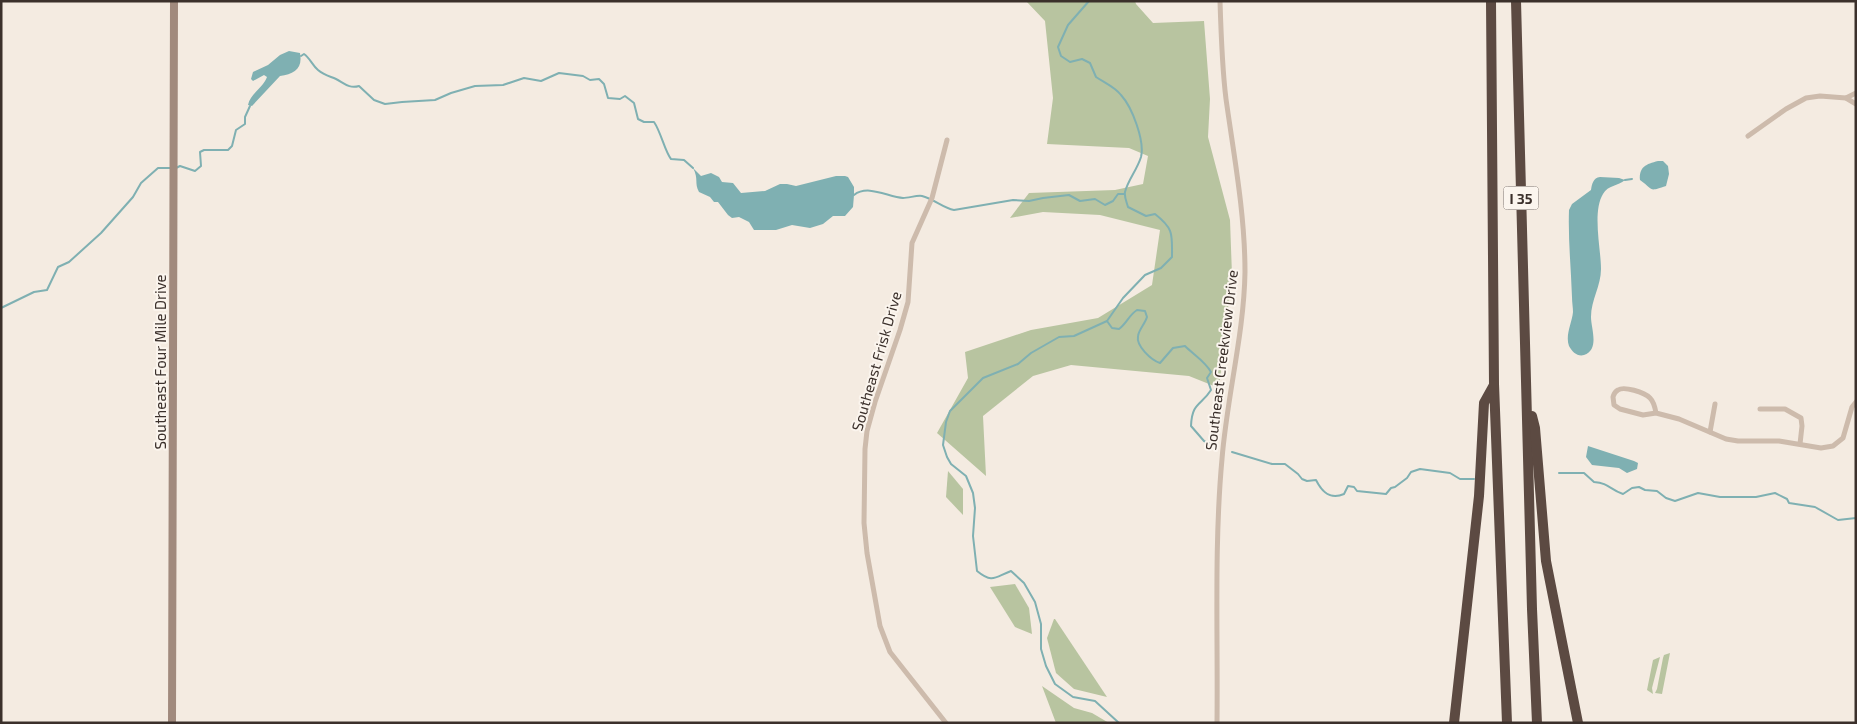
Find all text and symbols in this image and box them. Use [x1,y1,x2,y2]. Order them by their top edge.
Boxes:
road number: I 35 [1504,187,1538,210]
street label: Southeast Creekview Drive [1201,269,1241,451]
street label: Southeast Four Mile Drive [151,274,169,450]
street label: Southeast Frisk Drive [847,289,905,433]

